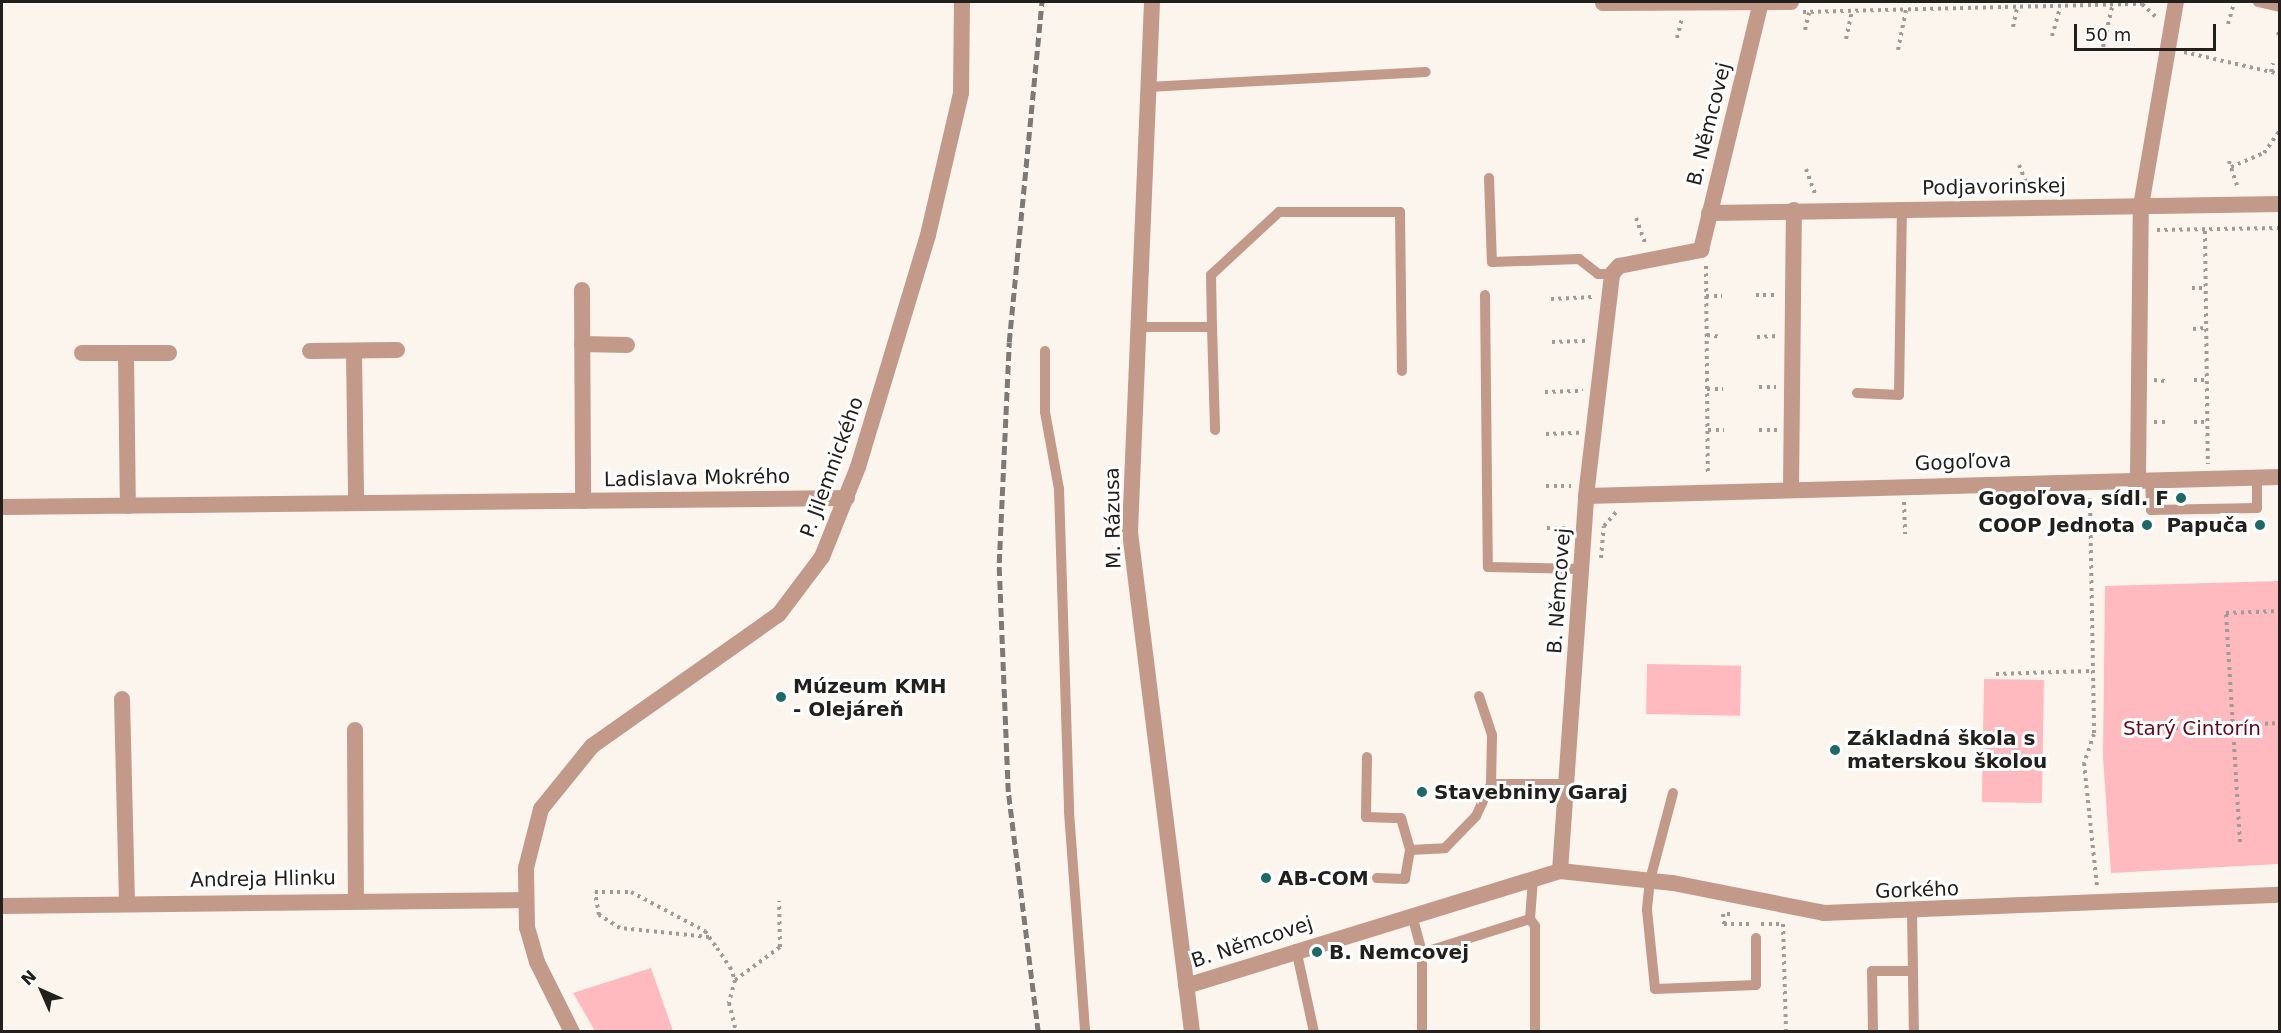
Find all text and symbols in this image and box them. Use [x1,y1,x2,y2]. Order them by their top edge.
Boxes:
scale bar [2077,12,2220,50]
text: 50 m [2085,24,2131,45]
street label: B. Němcovej [1682,60,1736,188]
street label: Podjavorinskej [1922,174,2066,200]
street label: P. Jilemnického [795,393,869,541]
street label: Gogoľova [1914,448,2012,476]
street label: Ladislava Mokrého [604,464,790,492]
street label: M. Rázusa [1100,467,1126,569]
place label: Gogoľova, sídl. F [1978,486,2169,510]
marker: Gogoľova, sídl. F [2174,491,2188,505]
place label: COOP Jednota [1978,513,2135,537]
place label: Papuča [2166,513,2248,537]
marker: COOP Jednota [2140,518,2154,532]
marker: Papuča [2253,518,2267,532]
street label: B. Němcovej [1543,527,1575,655]
place label: Múzeum KMH - Olejáreň [793,674,947,721]
marker: Múzeum KMH - Olejáreň [774,690,788,704]
park label: Starý Cintorín [2123,716,2261,740]
place label: Základná škola s materskou školou [1847,726,2047,773]
marker: Základná škola s materskou školou [1828,743,1842,757]
place label: Stavebniny Garaj [1434,780,1628,804]
marker: Stavebniny Garaj [1415,785,1429,799]
street label: Andreja Hlinku [190,866,336,892]
place label: AB-COM [1278,866,1369,890]
marker: AB-COM [1259,871,1273,885]
street label: Gorkého [1875,877,1959,903]
street label: B. Němcovej [1188,911,1316,973]
place label: B. Nemcovej [1329,940,1469,964]
marker: B. Nemcovej [1310,945,1324,959]
north arrow [12,961,72,1021]
text: N [17,966,40,989]

